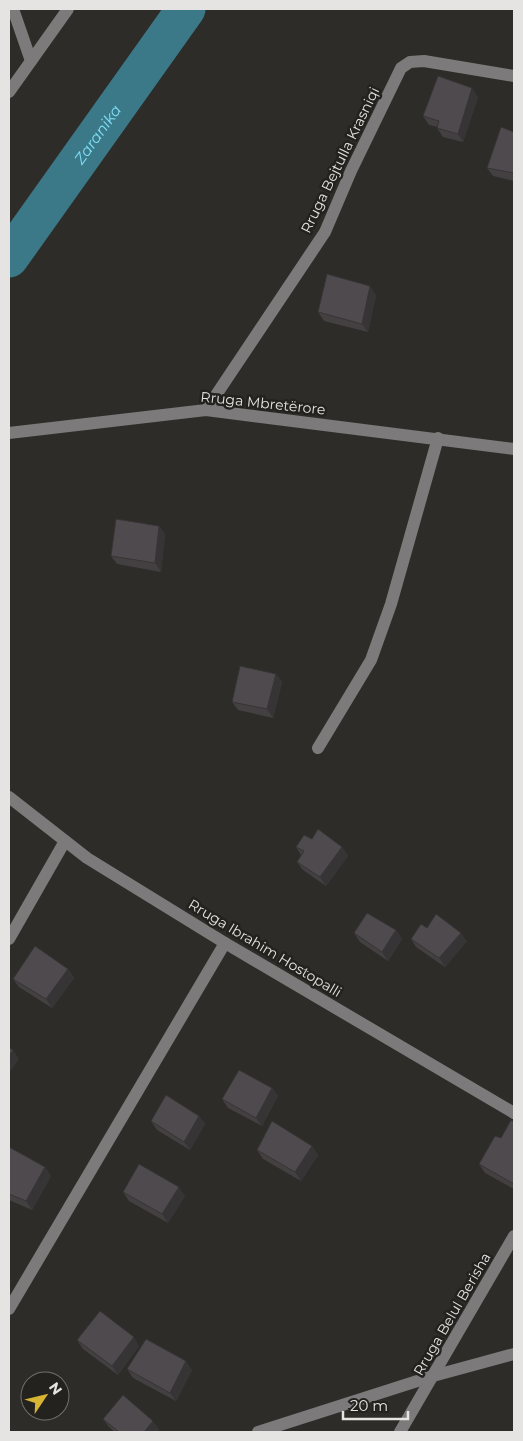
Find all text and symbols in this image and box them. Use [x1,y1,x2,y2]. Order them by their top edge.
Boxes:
street label: Rruga Bejtulla Krasniqi [297,84,383,236]
water label: Zaranika [69,101,125,168]
street label: Rruga Mbretërore [200,387,326,419]
street label: Rruga Ibrahim Hostopalli [185,895,345,1001]
street label: Rruga Belul Berisha [409,1249,495,1379]
north arrow [20,1371,70,1421]
text: N [45,1379,66,1398]
scale bar [343,1388,408,1420]
text: 20 m [350,1396,388,1415]

